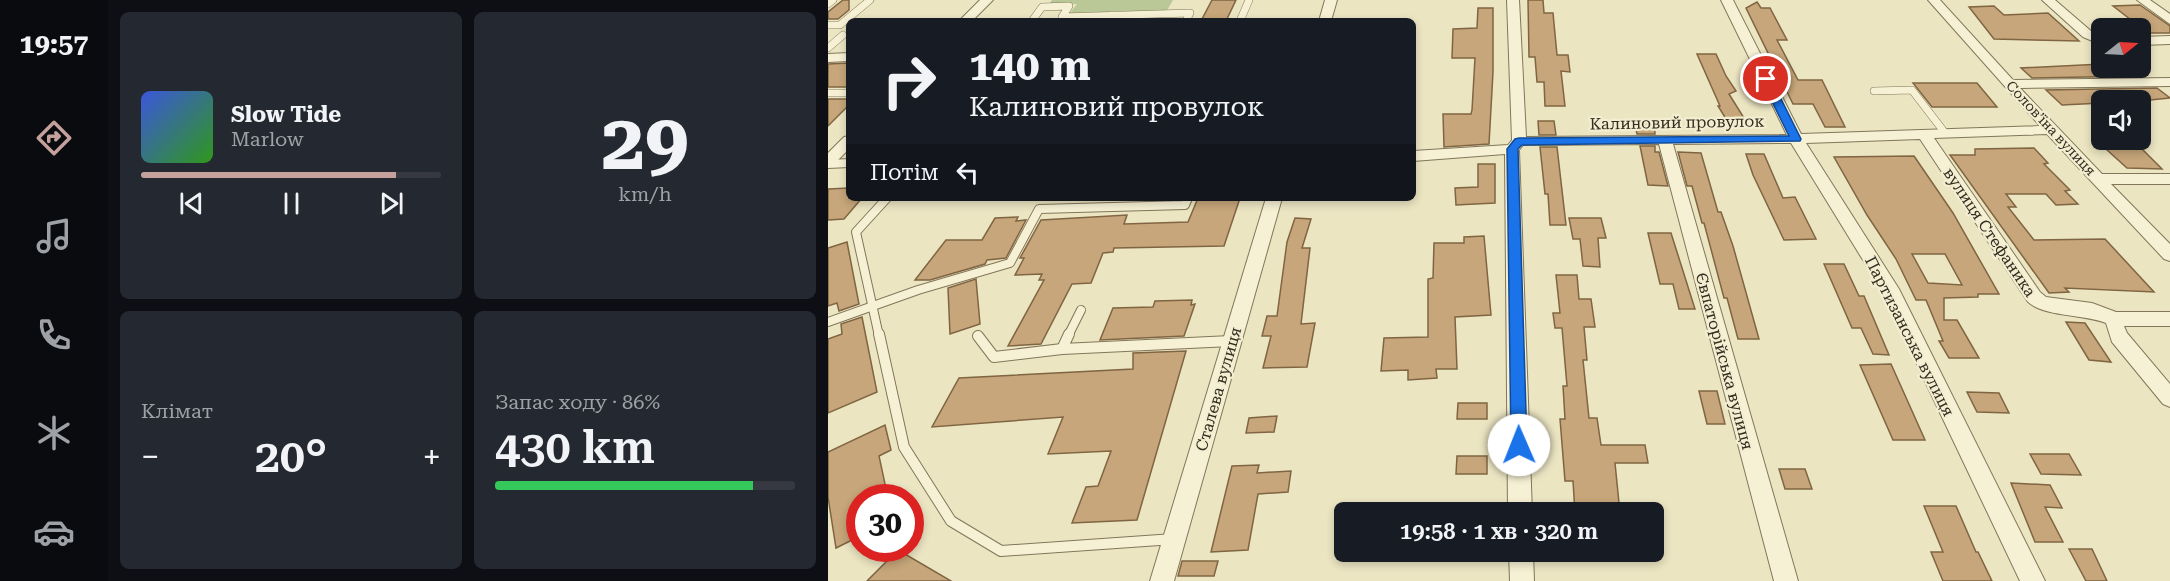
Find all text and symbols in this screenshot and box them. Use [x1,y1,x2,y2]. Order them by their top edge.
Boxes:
north arrow [2091,18,2151,78]
map controls [2091,18,2151,150]
text: 19:57 [20,28,88,60]
text: 140 m [969,41,1091,90]
icon: right [870,42,948,120]
pin [1740,53,1791,104]
icon: arrive [1749,62,1782,95]
street label: Соловʼїна вулиця [2003,77,2099,179]
button: sound [2091,90,2151,150]
text: Калиновий провулок [969,91,1264,123]
text: 29 [601,97,689,188]
text: Slow Tide [231,102,341,127]
street label: Калиновий провулок [1589,111,1765,134]
icon: directions [33,117,75,159]
text: Marlow [231,127,304,151]
icon: left [951,156,984,189]
text: Потім [870,160,939,185]
street label: вулиця Стефаника [1939,164,2040,301]
text: km/h [618,182,672,206]
icon: previous [175,187,208,220]
icon: pause [275,187,308,220]
icon: next [375,187,408,220]
icon: music [33,215,75,257]
street label: Партизанська вулиця [1861,253,1958,419]
street label: Євпаторійська вулиця [1692,270,1757,452]
icon: phone [33,314,75,356]
street label: Сталева вулиця [1192,325,1245,453]
text: Запас ходу · 86% [495,390,660,414]
text: Клімат [141,399,213,423]
icon: climate [33,412,75,454]
position arrow [1487,413,1551,477]
text: 430 km [495,421,655,474]
text: 20° [255,430,327,483]
text: − [141,437,159,476]
text: + [423,437,441,476]
speed limit sign: 30 [846,484,924,562]
icon: car [33,511,75,553]
text: 19:58 · 1 хв · 320 m [1400,519,1598,544]

